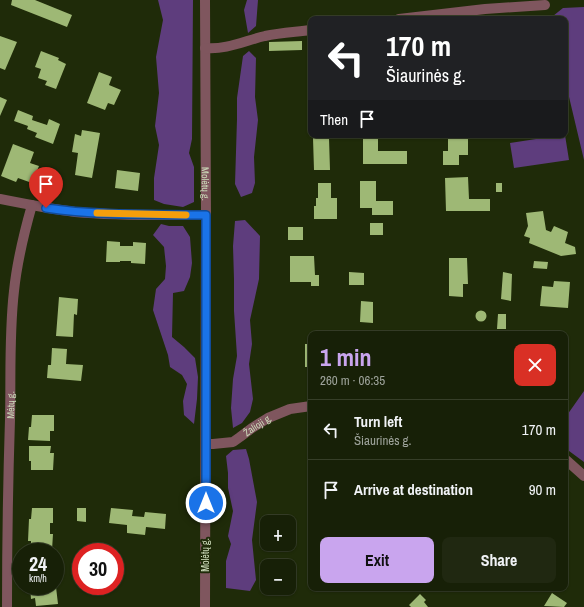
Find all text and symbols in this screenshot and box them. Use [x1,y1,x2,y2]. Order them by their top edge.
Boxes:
text: 170 m [386,27,451,65]
icon: left [320,32,372,84]
text: Šiaurinės g. [386,63,466,88]
icon: arrive [356,108,378,130]
text: Then [320,109,348,130]
pin [29,167,63,208]
street label: Molėtų g. [199,167,212,201]
icon: arrive [35,173,57,195]
text: 1 min [320,341,371,373]
button: close [514,344,556,386]
text: 260 m · 06:35 [320,372,385,389]
street label: Mėtų g. [4,391,17,419]
street label: Žalioji g. [241,411,273,439]
text: Turn left [354,411,402,432]
icon: left [320,419,342,441]
text: 170 m [522,419,556,440]
text: Šiaurinės g. [354,432,412,449]
icon: arrive [320,479,342,501]
text: Arrive at destination [354,479,473,500]
text: 90 m [529,479,556,500]
position arrow [185,482,227,524]
map controls [260,515,296,595]
button: + [260,515,296,551]
button: Exit [320,537,434,583]
button: Share [442,537,556,583]
street label: Molėtų g. [199,538,212,572]
speed limit sign: 30 [72,543,124,595]
text: 24 [29,550,47,577]
button: − [260,559,296,595]
text: km/h [29,572,47,585]

